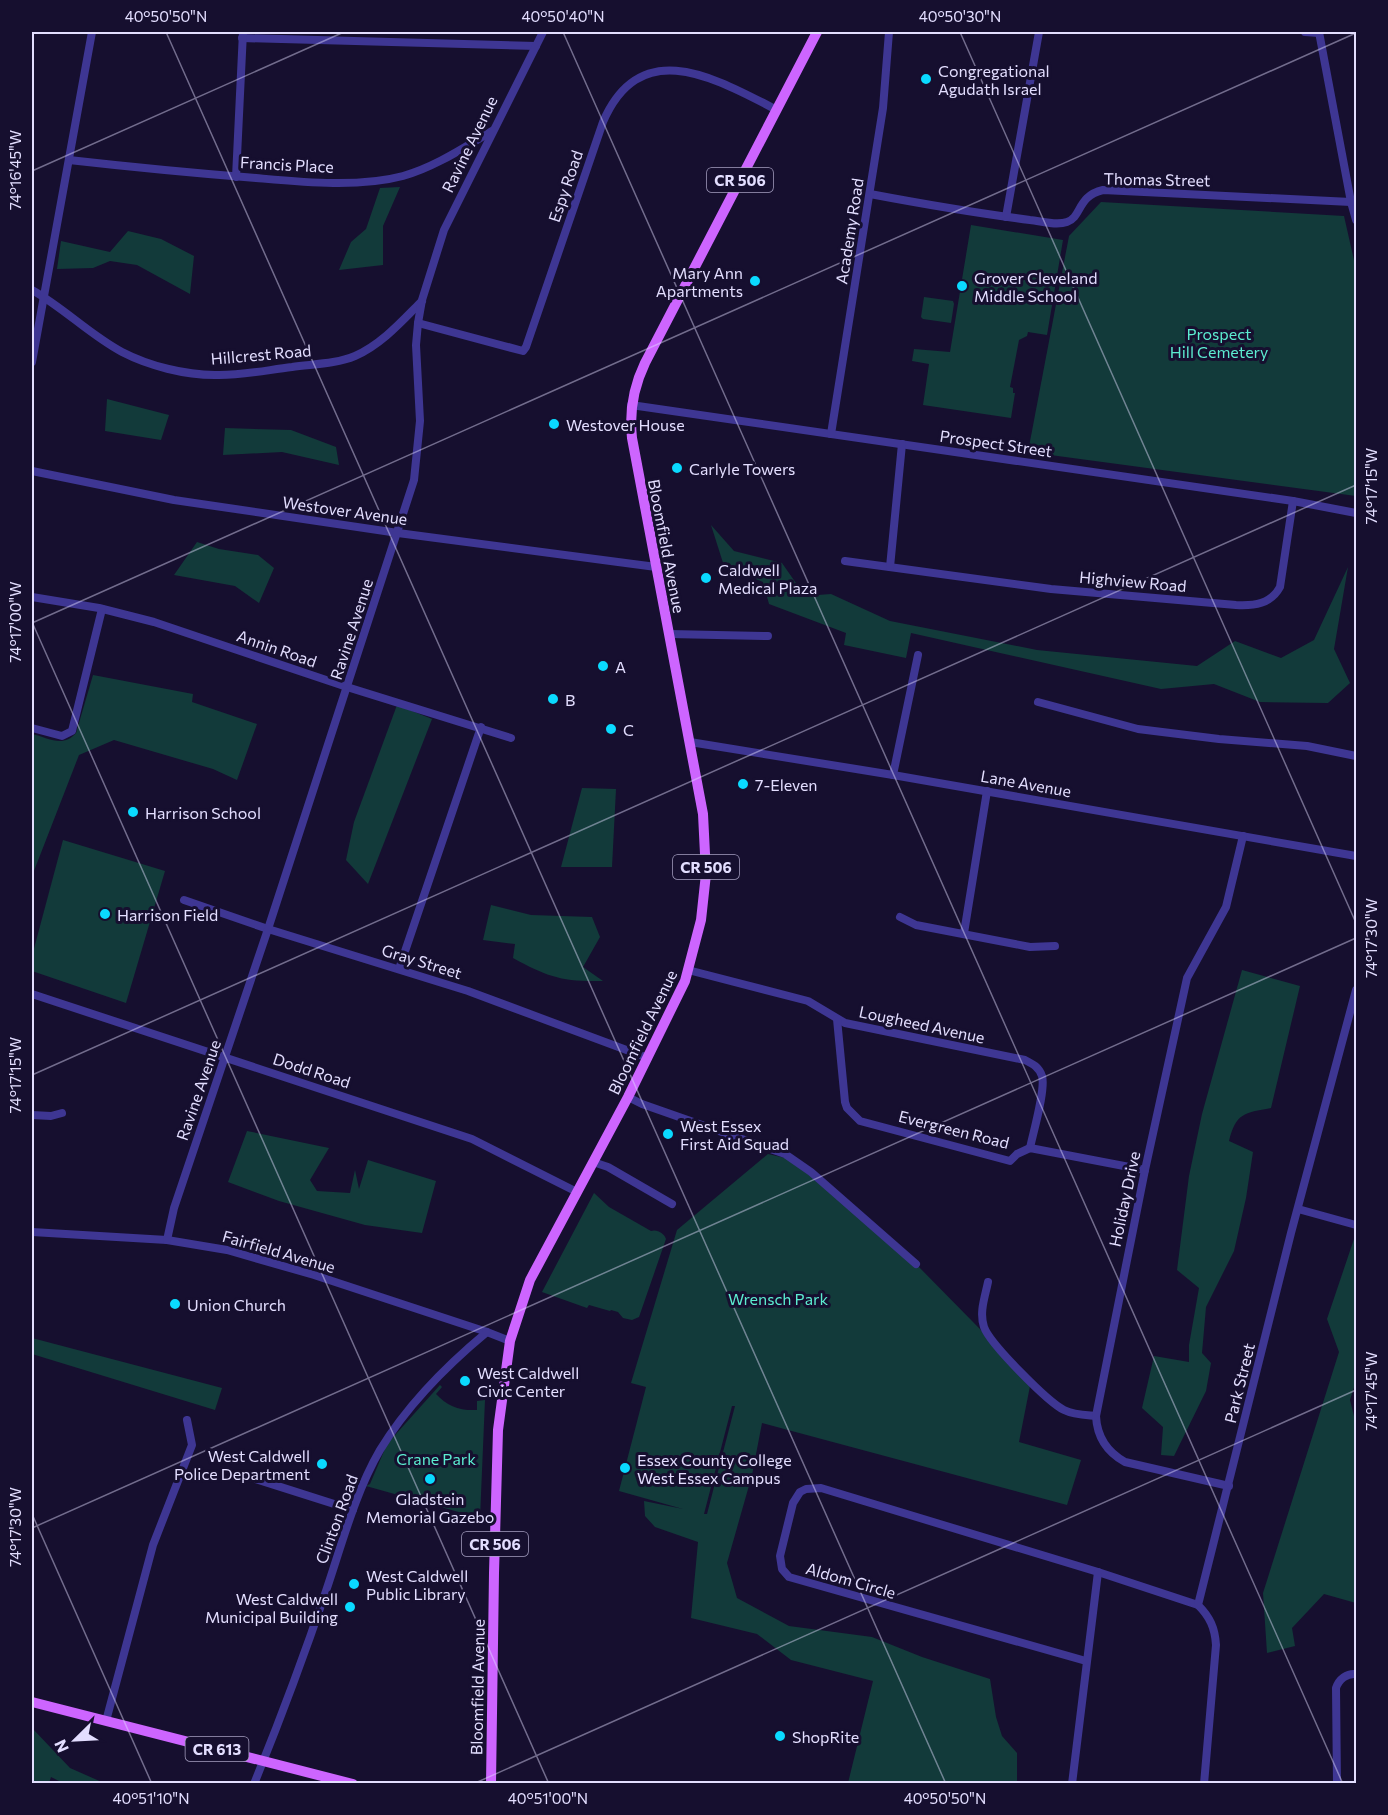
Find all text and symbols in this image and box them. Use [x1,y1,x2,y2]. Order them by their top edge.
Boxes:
text: 40°50'50"N [125,7,207,25]
text: 40°50'40"N [522,7,604,25]
text: 40°50'30"N [919,7,1001,25]
place label: Congregational Agudath Israel [938,61,1050,98]
marker: Congregational Agudath Israel [919,72,933,86]
street label: Ravine Avenue [437,93,501,195]
text: 74°16'45"W [6,130,24,210]
street label: Espy Road [544,148,586,224]
street label: Francis Place [240,152,334,176]
road number: CR 506 [707,168,773,192]
street label: Thomas Street [1103,169,1211,189]
street label: Academy Road [831,177,867,285]
place label: Mary Ann Apartments [656,263,743,300]
place label: Grover Cleveland Middle School [974,268,1097,305]
marker: Mary Ann Apartments [748,274,762,288]
marker: Grover Cleveland Middle School [955,279,969,293]
park label: Prospect Hill Cemetery [1170,324,1268,361]
street label: Hillcrest Road [210,340,312,368]
place label: Westover House [566,415,685,434]
marker: Westover House [547,417,561,431]
street label: Prospect Street [938,426,1054,460]
text: 74°17'15"W [1362,448,1380,524]
place label: Carlyle Towers [689,459,795,478]
marker: Carlyle Towers [670,461,684,475]
street label: Bloomfield Avenue [645,477,689,615]
street label: Westover Avenue [281,492,409,528]
place label: Caldwell Medical Plaza [718,560,817,597]
street label: Highview Road [1079,567,1187,595]
marker: Caldwell Medical Plaza [699,571,713,585]
street label: Ravine Avenue [326,576,376,682]
text: 74°17'00"W [6,582,24,662]
street label: Annin Road [235,625,319,671]
place label: A [615,657,626,676]
marker: A [596,659,610,673]
place label: B [565,690,575,709]
marker: B [546,692,560,706]
place label: C [623,720,634,739]
marker: C [604,722,618,736]
street label: Lane Avenue [979,766,1073,800]
place label: 7-Eleven [755,775,818,794]
marker: 7-Eleven [736,777,750,791]
place label: Harrison School [145,803,261,822]
marker: Harrison School [126,805,140,819]
road number: CR 506 [673,855,739,879]
text: 74°17'30"W [1362,898,1380,978]
place label: Harrison Field [117,905,218,924]
marker: Harrison Field [98,907,112,921]
street label: Gray Street [380,940,465,982]
street label: Bloomfield Avenue [604,967,680,1097]
street label: Lougheed Avenue [857,1001,987,1047]
text: 74°17'15"W [6,1037,24,1113]
street label: Ravine Avenue [172,1037,224,1143]
street label: Dodd Road [271,1049,353,1091]
street label: Evergreen Road [897,1106,1011,1152]
place label: West Essex First Aid Squad [680,1116,789,1153]
marker: West Essex First Aid Squad [661,1127,675,1141]
street label: Holiday Drive [1105,1150,1143,1248]
street label: Fairfield Avenue [220,1226,338,1276]
park label: Wrensch Park [728,1289,828,1308]
place label: Union Church [187,1295,286,1314]
marker: Union Church [168,1297,182,1311]
street label: Park Street [1220,1341,1258,1425]
text: 74°17'45"W [1362,1352,1380,1430]
place label: West Caldwell Civic Center [477,1363,579,1400]
marker: West Caldwell Civic Center [458,1374,472,1388]
place label: West Caldwell Police Department [174,1446,310,1483]
park label: Crane Park [396,1449,476,1468]
place label: Essex County College West Essex Campus [637,1450,792,1487]
marker: West Caldwell Police Department [315,1457,329,1471]
marker: Essex County College West Essex Campus [618,1461,632,1475]
street label: Clinton Road [311,1472,361,1566]
marker: Gladstein Memorial Gazebo [423,1472,437,1486]
text: 74°17'30"W [6,1487,24,1567]
place label: Gladstein Memorial Gazebo [366,1489,494,1526]
road number: CR 506 [462,1532,528,1556]
street label: Aldom Circle [804,1558,898,1602]
place label: West Caldwell Public Library [366,1566,468,1603]
marker: West Caldwell Public Library [347,1577,361,1591]
place label: West Caldwell Municipal Building [205,1589,338,1626]
marker: West Caldwell Municipal Building [343,1600,357,1614]
street label: Bloomfield Avenue [466,1619,488,1755]
north arrow [45,1710,105,1770]
place label: ShopRite [792,1727,859,1746]
marker: ShopRite [773,1729,787,1743]
text: N [50,1737,72,1756]
road number: CR 613 [186,1737,248,1761]
text: 40°51'10"N [113,1789,189,1807]
text: 40°51'00"N [508,1789,588,1807]
text: 40°50'50"N [904,1789,986,1807]

